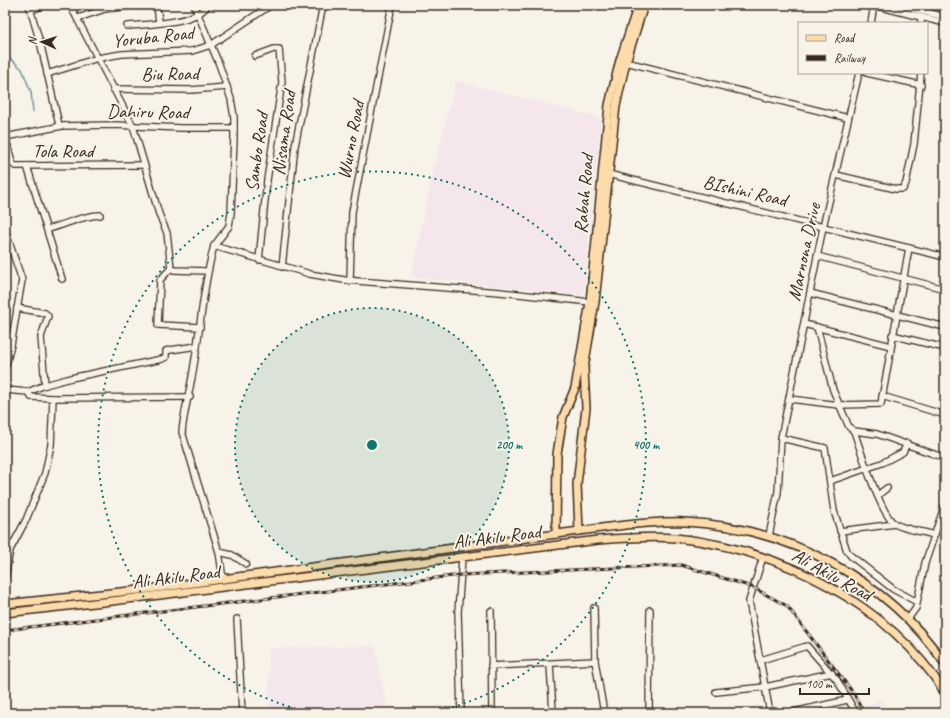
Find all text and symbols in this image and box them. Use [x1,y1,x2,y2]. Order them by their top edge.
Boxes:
street label: Yoruba Road [111,21,197,53]
north arrow [22,22,62,62]
legend [798,22,928,74]
text: Road [834,30,856,46]
text: N [25,36,39,45]
text: Railway [834,50,866,66]
street label: Biu Road [141,61,202,86]
street label: Nisama Road [266,87,302,177]
street label: Wurno Road [332,96,371,181]
street label: Dahiru Road [107,99,192,125]
street label: Sambo Road [240,108,275,193]
street label: Tola Road [32,139,97,163]
street label: Rabah Road [569,151,600,235]
street label: BIshini Road [701,170,793,213]
street label: Marnona Drive [782,199,826,303]
text: 200 m [496,437,523,453]
text: 400 m [633,437,660,453]
centre of rings [365,438,379,452]
street label: Ali Akilu Road [452,519,545,554]
street label: Ali Akilu Road [788,543,879,608]
street label: Ali Akilu Road [131,559,224,594]
scale bar [800,670,869,696]
text: 100 m [806,676,833,692]

